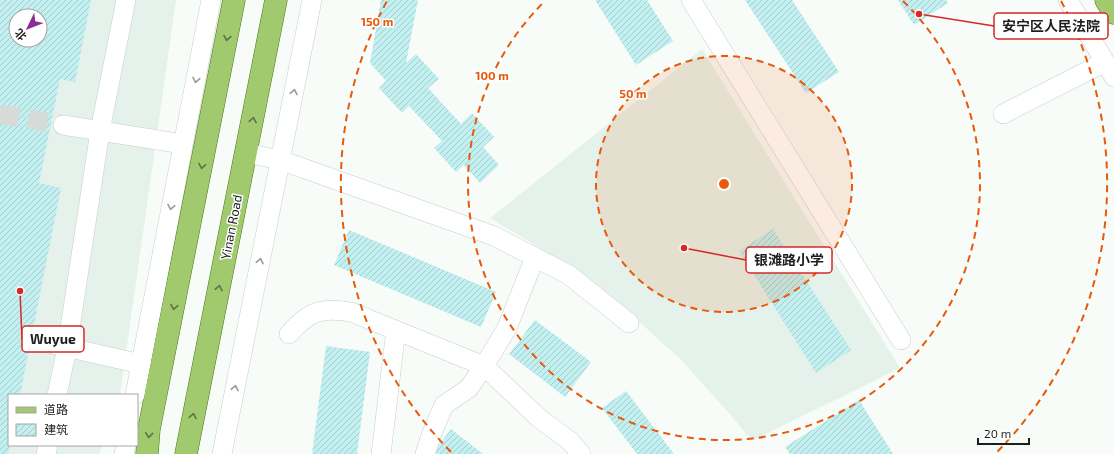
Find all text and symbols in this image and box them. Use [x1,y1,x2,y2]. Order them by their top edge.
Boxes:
north arrow [8,8,48,48]
callout: 安宁区人民法院 [994,13,1108,39]
text: 150 m [361,14,393,28]
text: 安宁区人民法院 [1002,17,1100,34]
text: 北 [12,27,29,44]
one-way arrow [223,35,232,41]
text: 100 m [475,68,509,82]
one-way arrow [192,76,200,83]
text: 50 m [619,86,647,100]
one-way arrow [289,89,298,95]
one-way arrow [248,116,256,123]
one-way arrow [198,163,207,169]
centre of rings [717,177,731,191]
street label: Yinan Road [217,193,245,261]
one-way arrow [168,204,176,210]
callout: 银滩路小学 [746,247,832,273]
text: 银滩路小学 [754,251,824,268]
one-way arrow [256,258,264,264]
one-way arrow [214,285,222,291]
one-way arrow [170,304,179,310]
callout: Wuyue [22,326,84,352]
text: Wuyue [30,330,76,347]
one-way arrow [231,385,239,391]
legend [8,394,138,446]
text: 道路 [44,402,68,416]
one-way arrow [188,412,197,419]
scale bar [978,420,1029,446]
text: 建筑 [44,422,68,436]
text: 20 m [984,426,1011,440]
one-way arrow [145,432,154,438]

